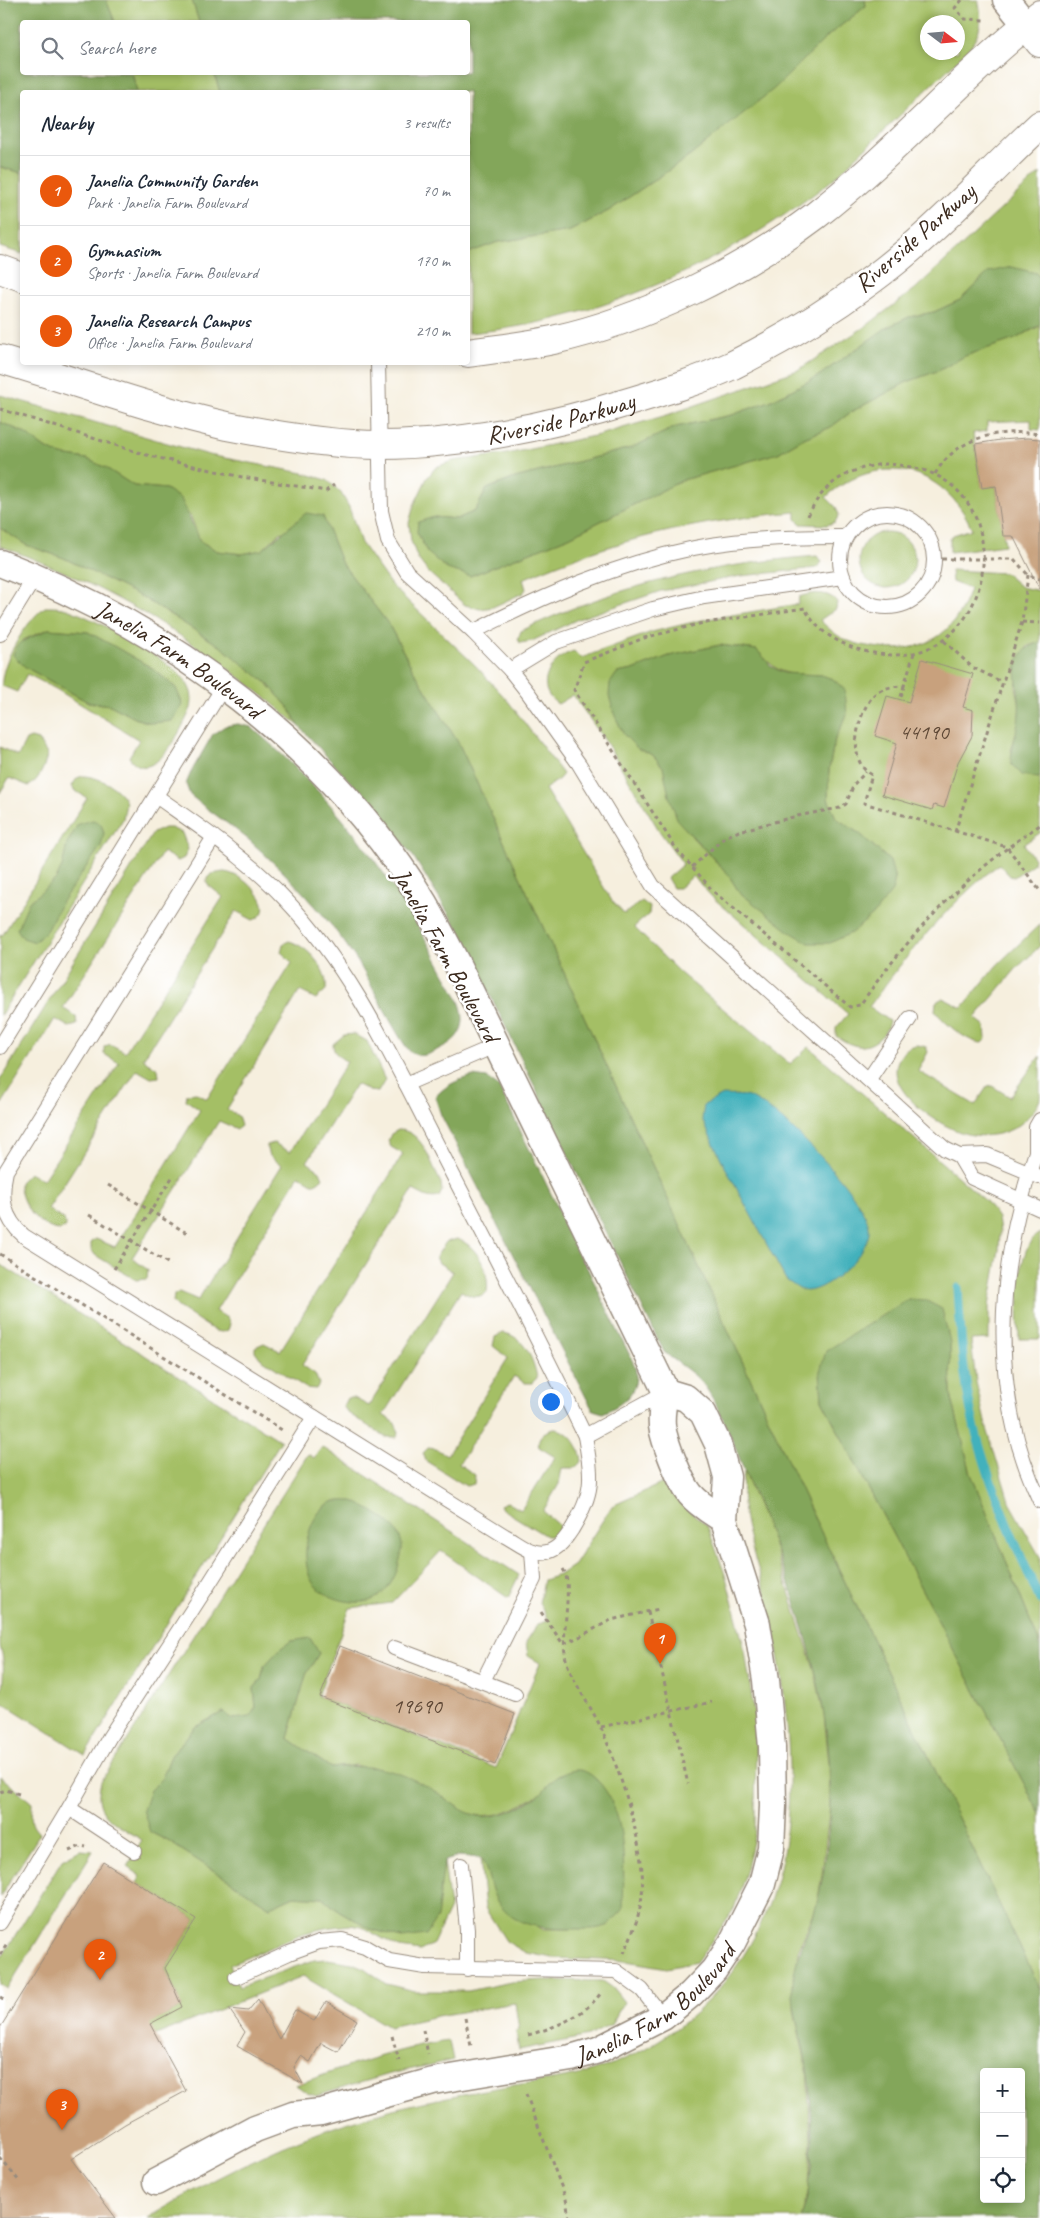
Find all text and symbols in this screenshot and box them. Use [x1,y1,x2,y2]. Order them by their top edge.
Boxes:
north arrow [920,15,965,60]
search box [20,20,470,75]
icon: search [38,34,66,62]
text: Search here [78,36,155,60]
text: Nearby [40,110,93,136]
text: 3 results [403,113,450,133]
text: Janelia Community Garden [87,169,258,193]
street label: Riverside Parkway [847,175,984,300]
text: 1 [52,181,60,201]
text: 70 m [423,181,450,201]
text: Park · Janelia Farm Boulevard [87,193,247,213]
text: Gymnasium [87,239,161,263]
text: 2 [52,251,60,271]
text: 170 m [416,251,450,271]
text: Sports · Janelia Farm Boulevard [87,263,258,283]
text: Janelia Research Campus [87,309,250,333]
text: 3 [52,321,60,341]
text: 210 m [416,321,450,341]
text: Office · Janelia Farm Boulevard [87,333,251,353]
street label: Riverside Parkway [484,385,640,452]
street label: Janelia Farm Boulevard [89,592,272,729]
house number: 44190 [899,718,951,746]
street label: Janelia Farm Boulevard [385,862,509,1051]
your location [538,1389,564,1415]
pin: 1 [644,1623,676,1664]
house number: 19690 [392,1692,444,1720]
street label: Janelia Farm Boulevard [570,1934,745,2072]
pin: 2 [84,1939,116,1980]
map controls [980,2068,1025,2203]
button: + [980,2068,1025,2113]
pin: 3 [46,2089,78,2130]
button: − [980,2113,1025,2158]
button: locate [980,2158,1025,2203]

